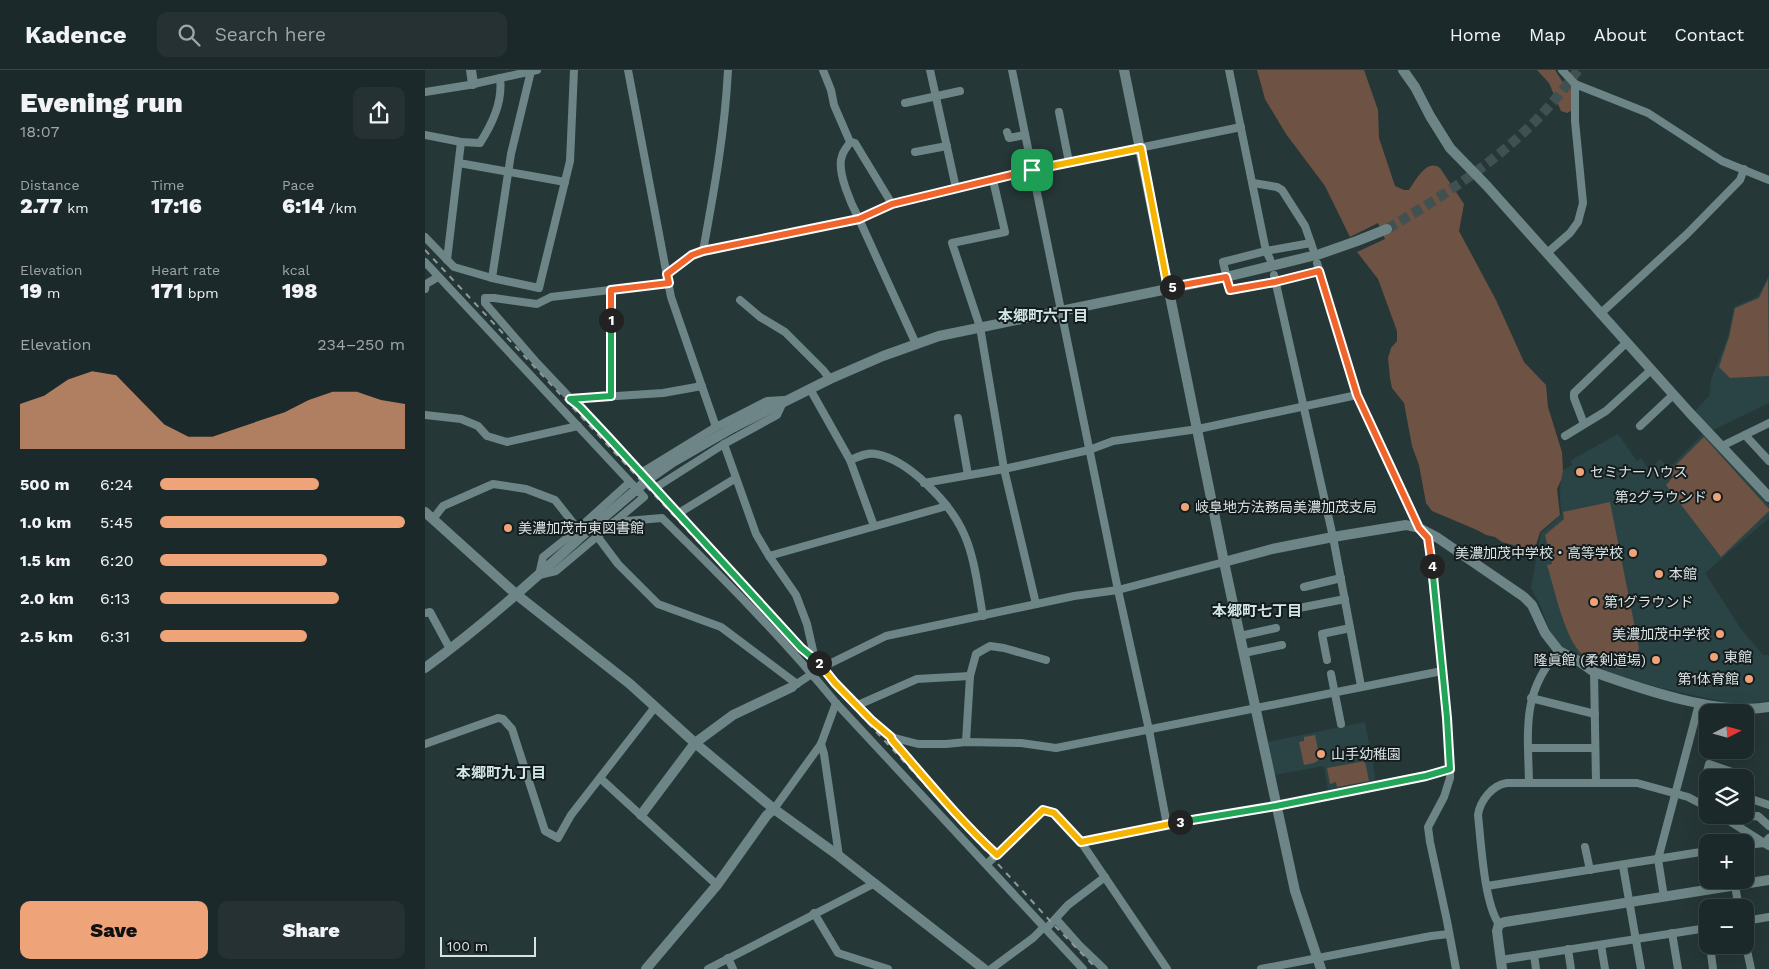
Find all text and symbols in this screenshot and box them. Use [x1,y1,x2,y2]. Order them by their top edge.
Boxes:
search box [157,12,507,57]
text: Kadence [25,21,127,49]
icon: search [175,21,203,49]
text: Search here [215,23,326,46]
text: Home [1450,24,1501,45]
text: Map [1529,24,1566,45]
text: About [1594,24,1646,45]
text: Contact [1674,24,1744,45]
text: Evening run [20,86,183,119]
button: share [353,87,405,139]
text: 18:07 [20,122,59,141]
pin [1011,149,1053,191]
icon: arrive [1018,156,1046,184]
text: Distance [20,177,80,193]
text: Time [151,177,184,193]
text: Pace [282,177,314,193]
text: 2.77 [20,193,63,218]
text: 17:16 [151,193,202,218]
text: 6:14 [282,193,325,218]
text: km [63,200,89,216]
text: /km [325,200,357,216]
text: Elevation [20,262,83,278]
text: Heart rate [151,262,220,278]
text: kcal [282,262,310,278]
pin: 5 [1159,274,1185,300]
text: 19 [20,278,42,303]
text: 171 [151,278,183,303]
text: 198 [282,278,318,303]
text: 5 [1168,279,1177,295]
text: m [42,285,60,301]
text: bpm [183,285,219,301]
district label: 本郷町六丁目 [998,307,1088,325]
pin: 1 [599,308,623,332]
text: 1 [608,312,615,328]
text: Elevation [20,335,91,354]
text: 234–250 m [317,335,405,354]
place label: セミナーハウス [1590,464,1688,480]
marker: セミナーハウス [1574,466,1586,478]
text: 500 m [20,475,70,494]
text: 6:24 [100,475,133,494]
place label: 第2グラウンド [1615,489,1707,505]
marker: 第2グラウンド [1711,491,1723,503]
place label: 岐阜地方法務局美濃加茂支局 [1195,499,1377,515]
marker: 岐阜地方法務局美濃加茂支局 [1179,501,1191,513]
text: 1.0 km [20,513,71,532]
text: 5:45 [100,513,133,532]
place label: 美濃加茂市東図書館 [518,520,644,536]
marker: 美濃加茂市東図書館 [502,522,514,534]
place label: 美濃加茂中学校・高等学校 [1455,545,1623,561]
marker: 美濃加茂中学校・高等学校 [1627,547,1639,559]
text: 1.5 km [20,551,70,570]
text: 6:20 [100,551,134,570]
pin: 4 [1419,554,1445,578]
text: 4 [1428,558,1437,574]
place label: 本館 [1669,566,1697,582]
marker: 本館 [1653,568,1665,580]
text: 2.0 km [20,589,74,608]
text: 6:13 [100,589,130,608]
place label: 第1グラウンド [1604,594,1693,610]
marker: 第1グラウンド [1588,596,1600,608]
district label: 本郷町七丁目 [1212,602,1302,620]
place label: 美濃加茂中学校 [1612,626,1710,642]
text: 2.5 km [20,627,73,646]
text: 6:31 [100,627,130,646]
marker: 美濃加茂中学校 [1714,628,1726,640]
place label: 東館 [1724,649,1752,665]
pin: 2 [807,650,831,676]
marker: 東館 [1708,651,1720,663]
place label: 隆眞館 (柔剣道場) [1533,652,1646,668]
marker: 隆眞館 (柔剣道場) [1650,654,1662,666]
text: 2 [815,655,824,671]
place label: 第1体育館 [1678,671,1739,687]
marker: 第1体育館 [1743,673,1755,685]
north arrow [1699,704,1754,759]
map controls [1699,704,1754,954]
place label: 山手幼稚園 [1331,746,1401,762]
marker: 山手幼稚園 [1315,748,1327,760]
district label: 本郷町九丁目 [456,764,546,782]
button: layers [1699,769,1754,824]
pin: 3 [1167,810,1193,834]
text: 3 [1176,814,1185,830]
button: + [1699,834,1754,889]
button: − [1699,899,1754,954]
button: Save [20,901,208,959]
button: Share [218,901,405,959]
scale bar [440,934,536,957]
text: 100 m [447,938,488,954]

